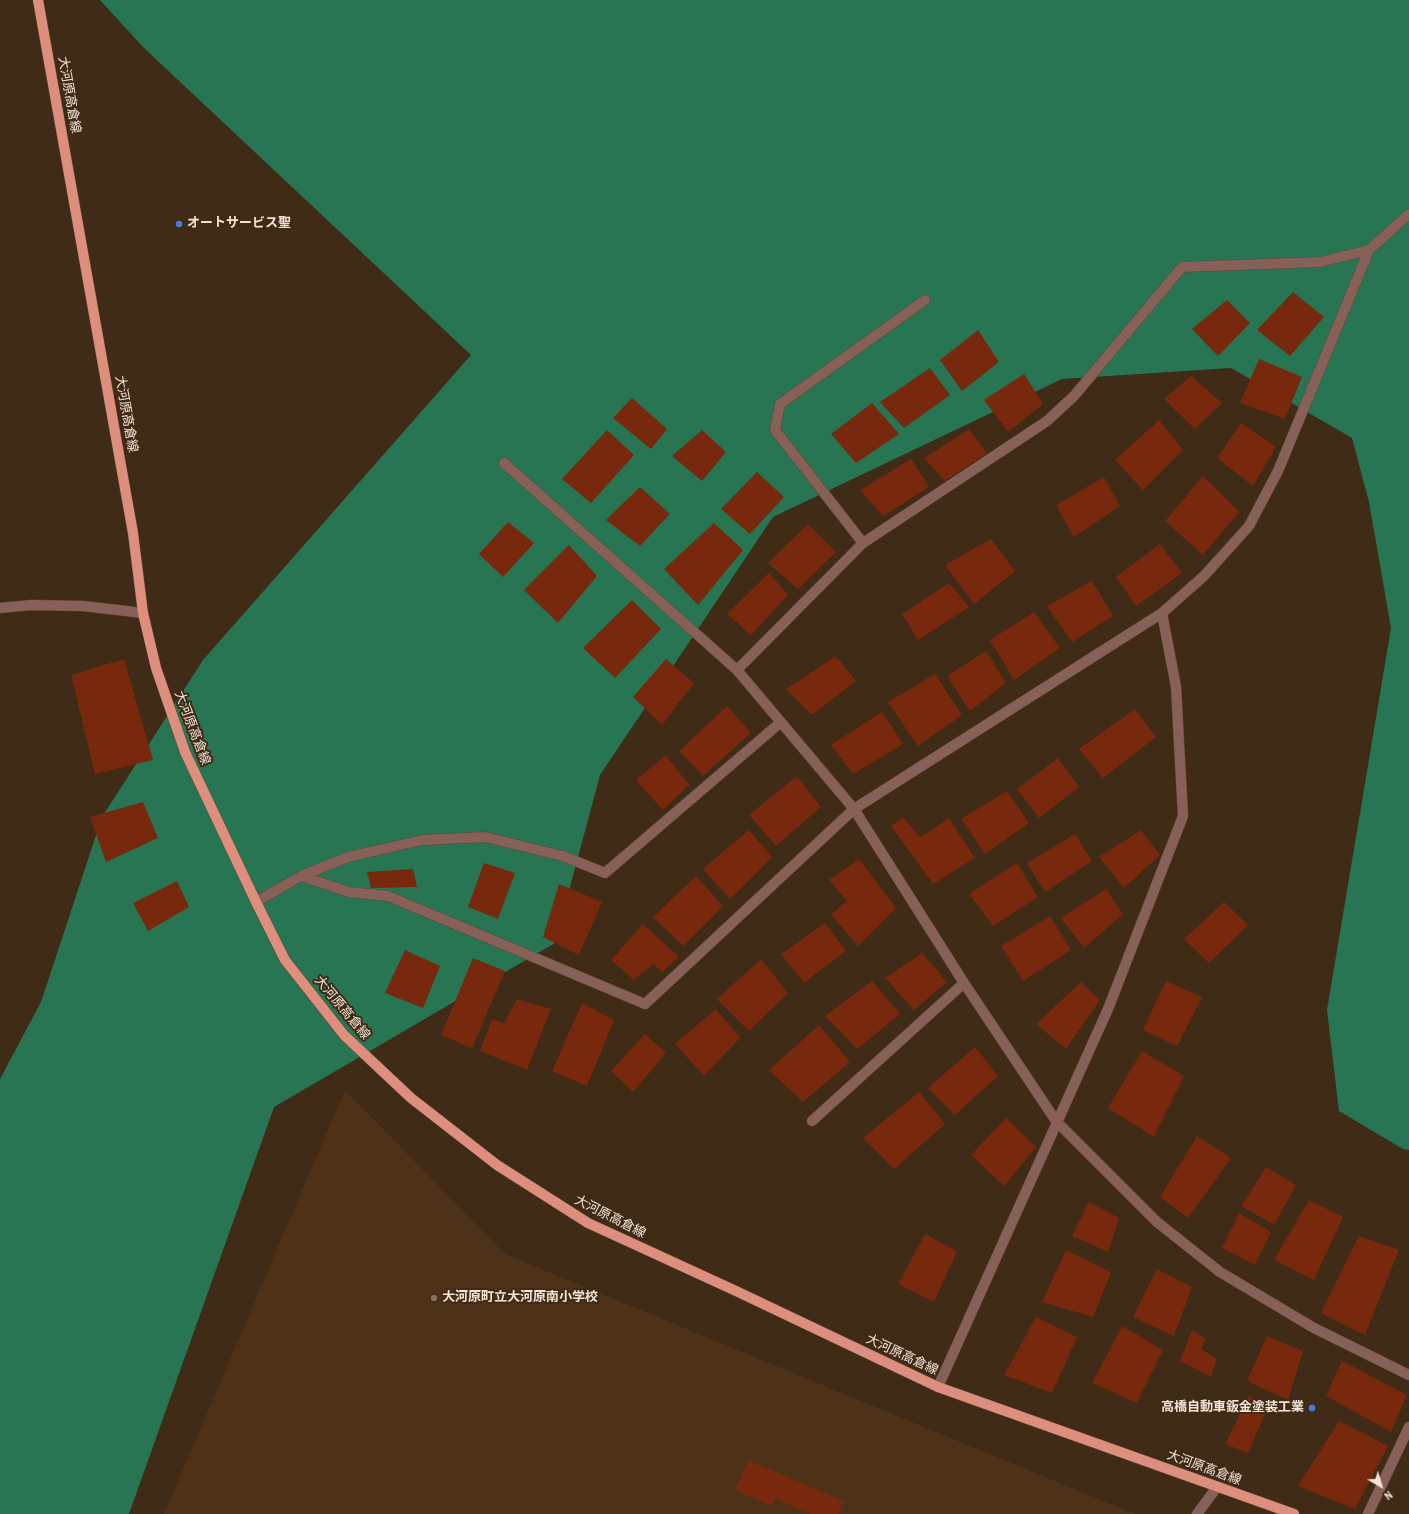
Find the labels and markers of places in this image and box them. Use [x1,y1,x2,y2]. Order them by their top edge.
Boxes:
place label: オートサービス聖 [187,216,291,232]
marker: オートサービス聖 [174,219,184,229]
place label: 大河原町立大河原南小学校 [442,1290,598,1306]
marker: 大河原町立大河原南小学校 [429,1293,439,1303]
place label: 高橋自動車鈑金塗装工業 [1161,1400,1304,1416]
marker: 高橋自動車鈑金塗装工業 [1307,1403,1317,1413]

